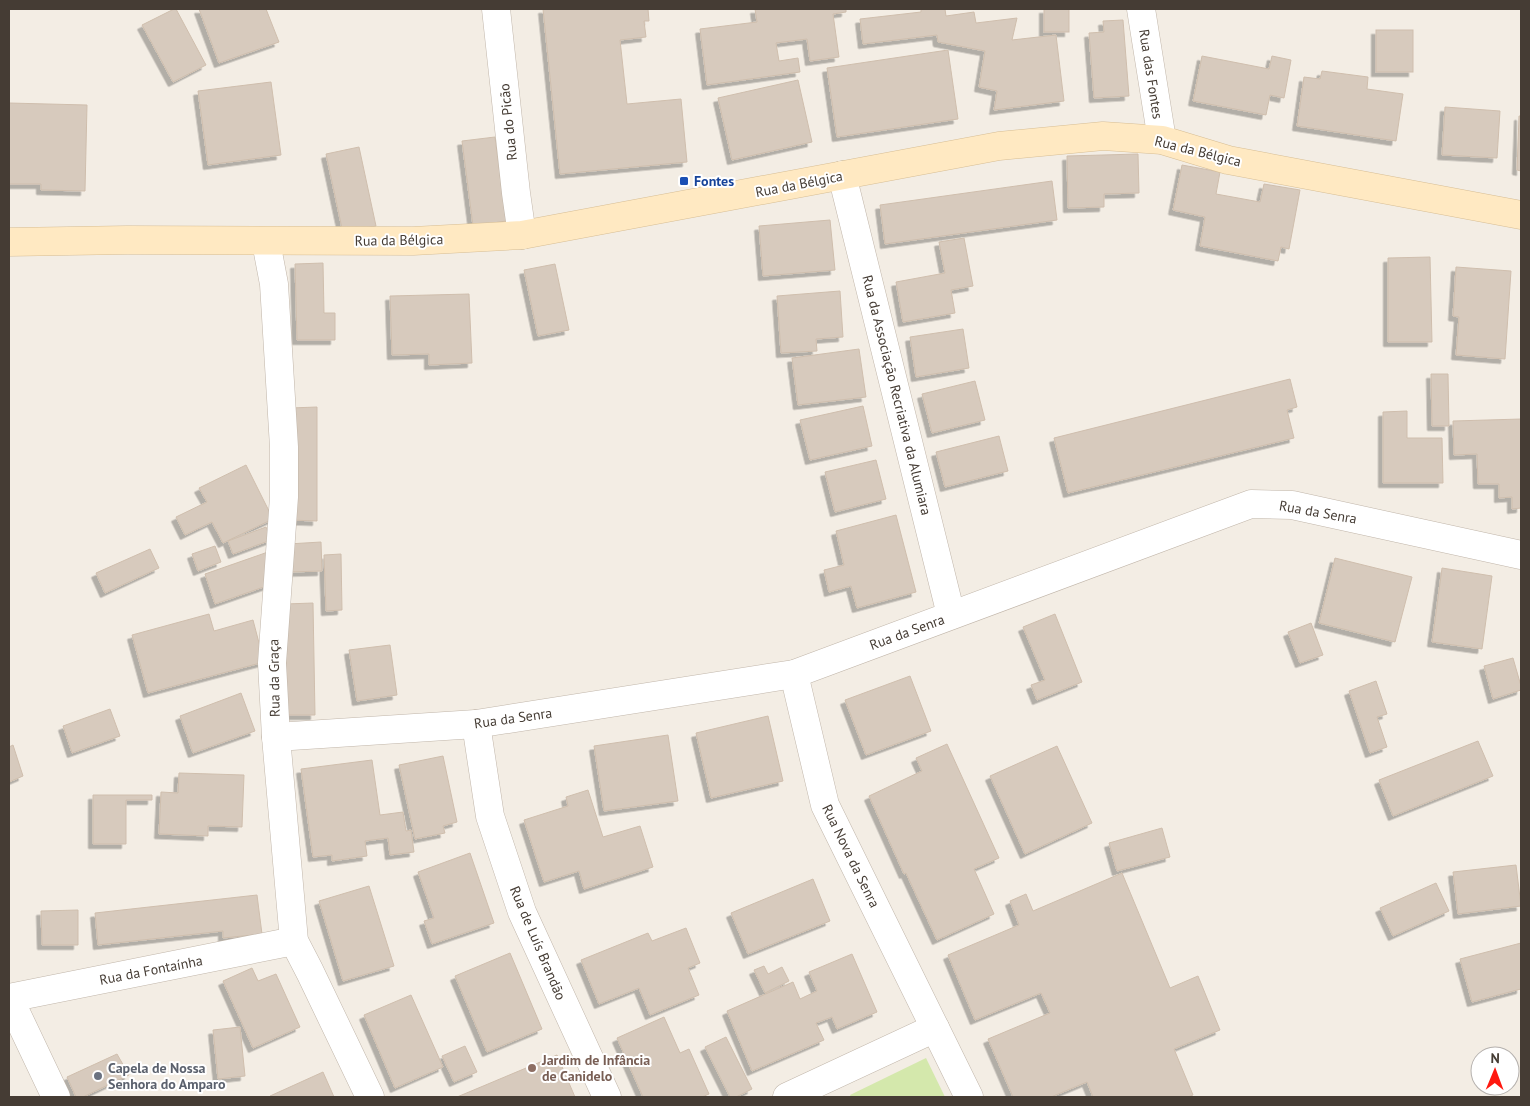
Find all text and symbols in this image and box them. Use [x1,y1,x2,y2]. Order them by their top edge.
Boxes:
street label: Rua das Fontes [1135,28,1167,120]
street label: Rua do Picão [495,82,521,162]
street label: Rua da Bélgica [1153,132,1243,170]
street label: Rua da Bélgica [754,167,844,201]
place label: Fontes [694,172,734,190]
marker: Fontes [678,175,690,187]
street label: Rua da Bélgica [355,230,443,250]
street label: Rua da Associação Recriativa da Alumiara [858,273,936,517]
street label: Rua da Senra [1278,496,1358,528]
street label: Rua da Senra [867,610,947,654]
street label: Rua da Graça [264,639,284,717]
street label: Rua da Senra [473,704,553,732]
street label: Rua Nova da Senra [818,801,884,911]
street label: Rua de Luís Brandão [506,883,570,1003]
street label: Rua da Fontaínha [98,951,204,989]
north arrow [1470,1046,1520,1096]
text: N [1490,1049,1500,1067]
place label: Jardim de Infância de Canidelo [541,1051,650,1085]
place label: Capela de Nossa Senhora do Amparo [108,1059,226,1093]
marker: Jardim de Infância de Canidelo [526,1062,538,1074]
marker: Capela de Nossa Senhora do Amparo [92,1070,104,1082]

